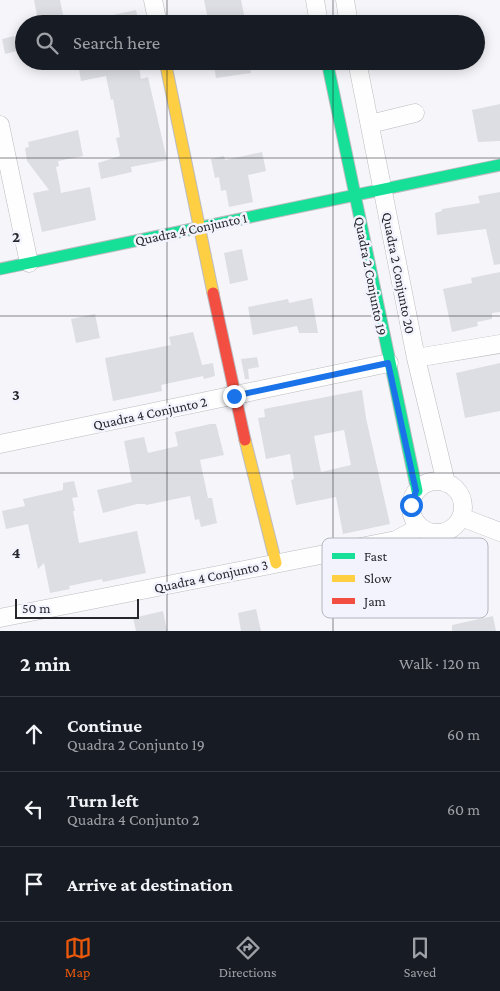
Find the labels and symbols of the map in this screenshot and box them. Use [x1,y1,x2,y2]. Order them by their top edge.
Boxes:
street label: Quadra 4 Conjunto 1 [134,209,249,250]
street label: Quadra 2 Conjunto 20 [378,211,419,335]
street label: Quadra 2 Conjunto 19 [351,215,390,337]
text: 2 [12,228,20,245]
route end [223,385,246,408]
text: 3 [12,386,20,403]
street label: Quadra 4 Conjunto 2 [92,393,209,434]
route start [400,494,423,517]
legend [322,538,488,618]
text: 4 [12,544,21,561]
text: Fast [364,548,388,564]
street label: Quadra 4 Conjunto 3 [153,556,270,597]
text: Slow [364,570,392,586]
text: Jam [362,593,386,609]
scale bar [15,596,139,619]

